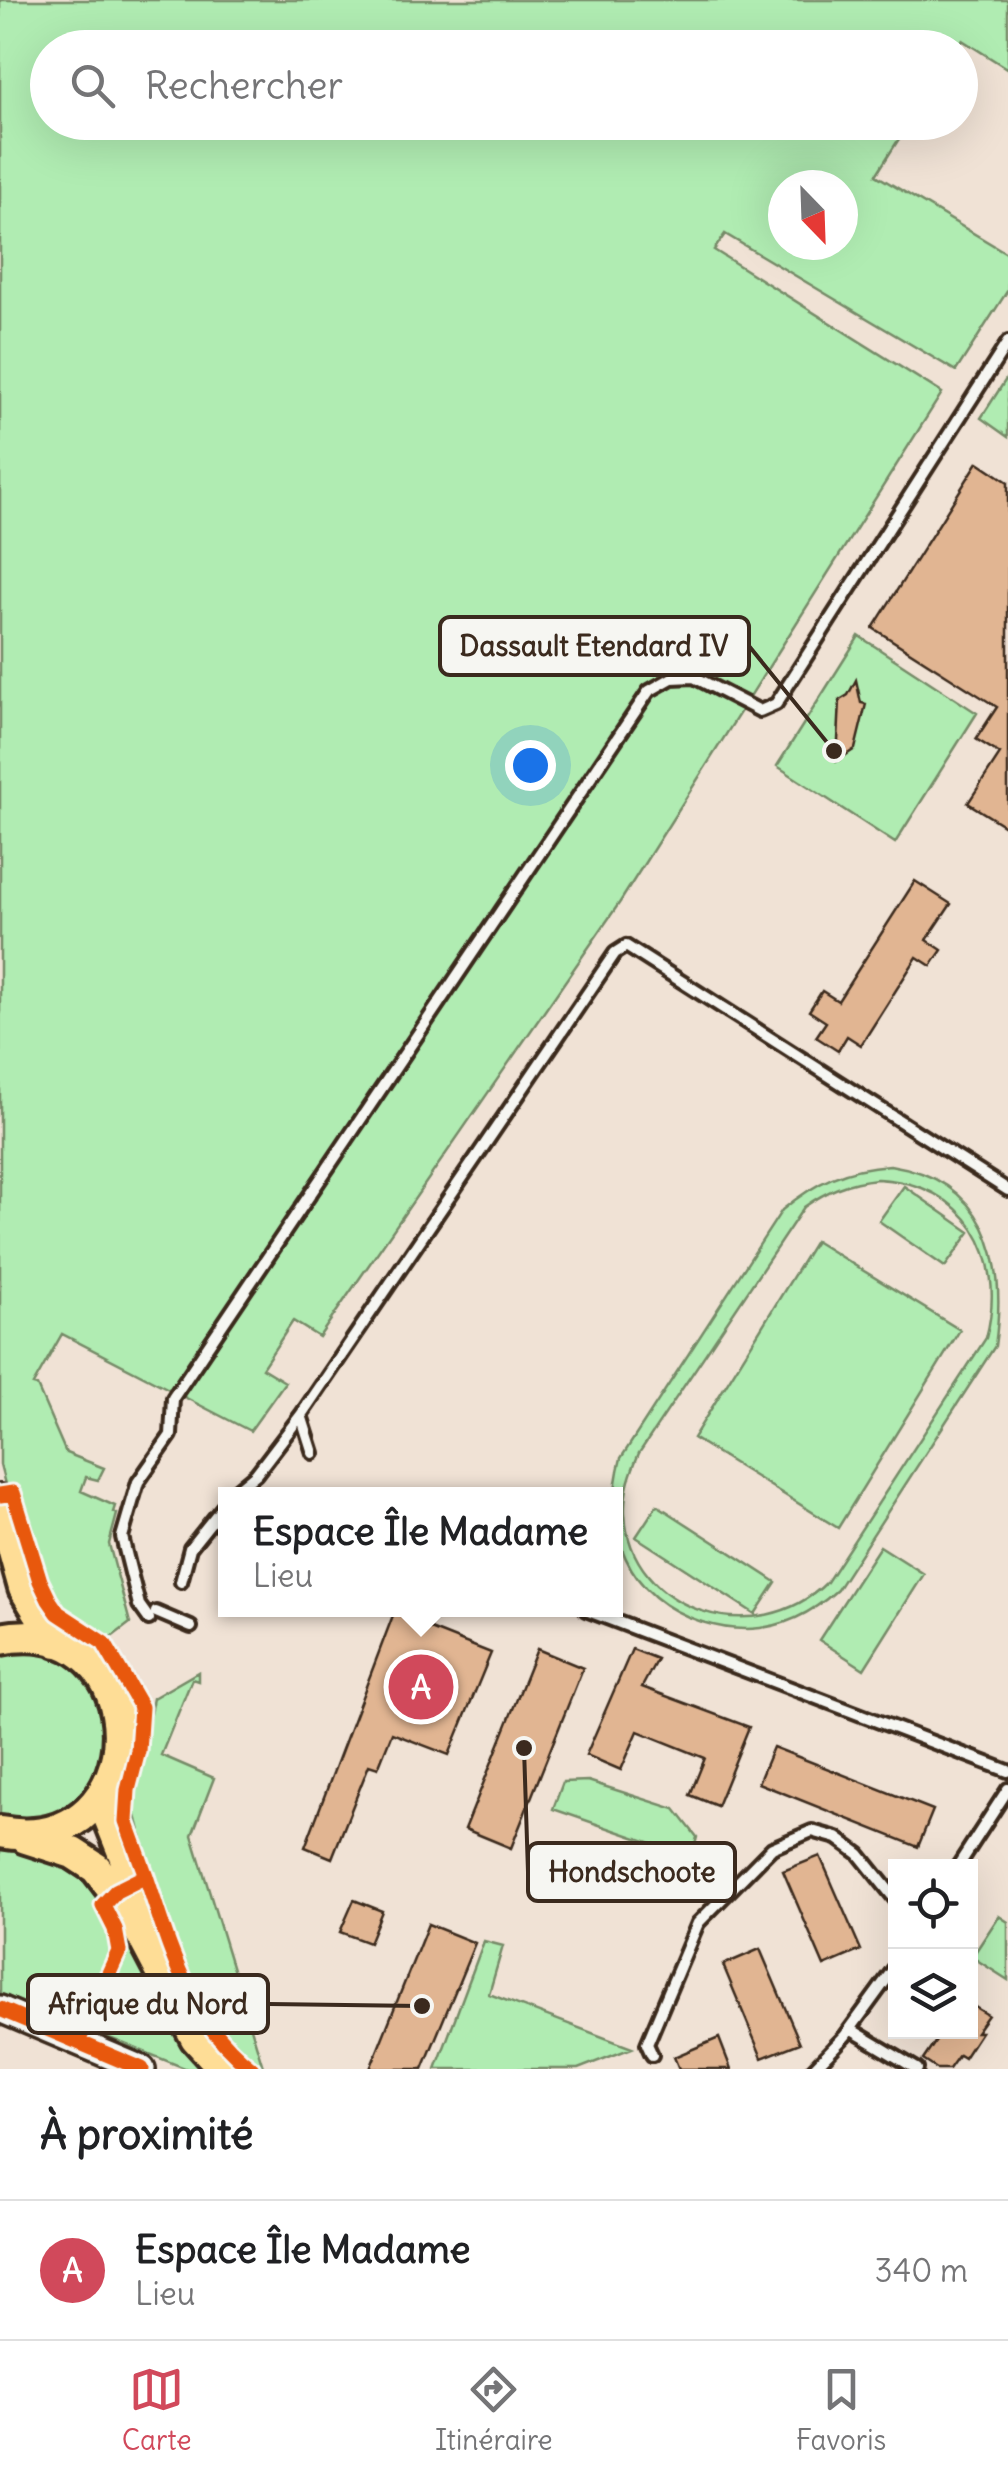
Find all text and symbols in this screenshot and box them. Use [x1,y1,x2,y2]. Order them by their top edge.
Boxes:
search box [30,30,978,140]
icon: search [65,58,120,113]
text: Rechercher [145,62,343,109]
north arrow [768,170,858,260]
callout: Dassault Etendard IV [440,617,749,675]
text: Dassault Etendard IV [460,628,729,664]
your location [505,740,556,791]
popup [218,1487,623,1617]
text: Espace Île Madame [253,1508,588,1555]
text: Lieu [253,1555,313,1596]
pin: A [388,1650,454,1724]
callout: Hondschoote [528,1843,735,1901]
text: Hondschoote [548,1854,716,1890]
map controls [888,1859,978,2039]
button: locate [888,1859,978,1949]
button: layers [888,1949,978,2039]
callout: Afrique du Nord [28,1975,268,2033]
text: Afrique du Nord [48,1986,249,2022]
text: À proximité [40,2108,253,2160]
text: Espace Île Madame [135,2226,471,2273]
text: A [62,2250,83,2291]
text: 340 m [875,2250,968,2291]
text: Lieu [135,2273,196,2314]
tab: Carte [122,2362,192,2458]
tab: Itinéraire [435,2362,553,2458]
tab: Favoris [796,2362,886,2458]

